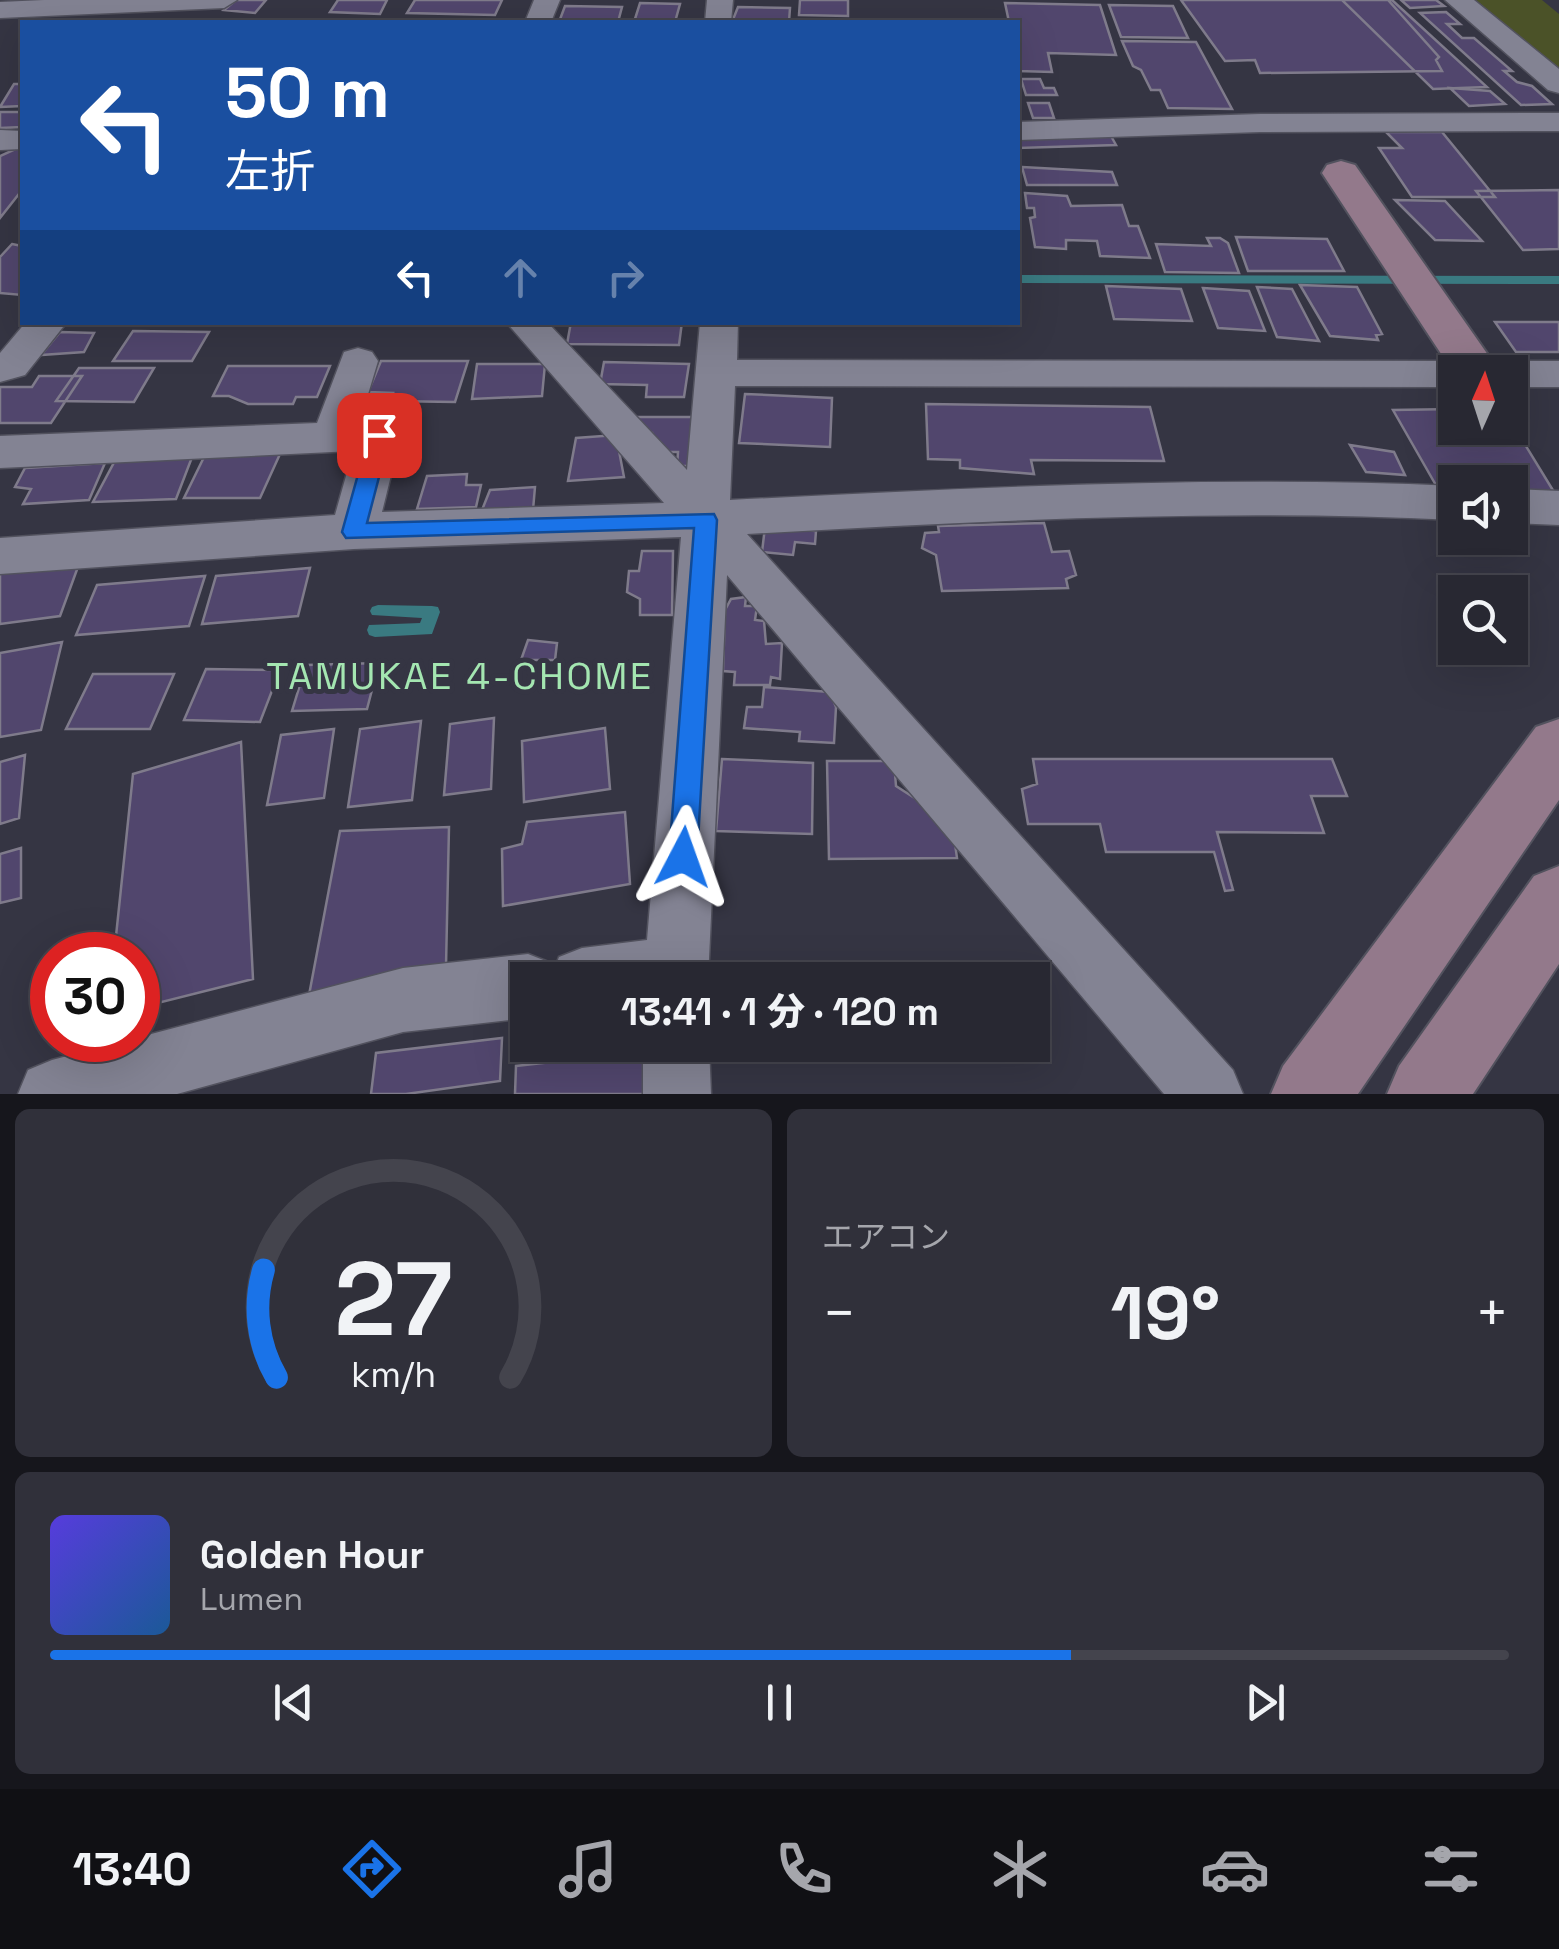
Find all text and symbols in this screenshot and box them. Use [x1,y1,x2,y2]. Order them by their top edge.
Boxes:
text: 50 m [225,48,390,137]
icon: left [60,60,190,190]
text: 左折 [225,143,315,200]
icon: left [388,250,443,305]
icon: ahead [493,250,548,305]
icon: right [598,250,653,305]
north arrow [1438,355,1528,445]
map controls [1438,355,1528,665]
pin [337,393,422,478]
icon: arrive [352,408,407,463]
button: sound [1438,465,1528,555]
button: search [1438,575,1528,665]
district label: TAMUKAE 4-CHOME [266,652,654,700]
position arrow [631,805,735,909]
speed limit sign: 30 [30,932,160,1062]
text: 13:41 · 1 分 · 120 m [621,988,939,1036]
text: エアコン [822,1217,950,1257]
text: 27 [334,1233,453,1365]
text: 19° [1111,1265,1220,1361]
text: − [822,1278,856,1348]
text: + [1475,1278,1509,1348]
text: km/h [351,1352,436,1397]
text: Golden Hour [200,1531,424,1579]
text: Lumen [200,1579,303,1619]
icon: previous [266,1675,321,1730]
icon: pause [752,1675,807,1730]
icon: next [1238,1675,1293,1730]
icon: directions [337,1834,407,1904]
icon: music [553,1834,623,1904]
icon: phone [769,1834,839,1904]
icon: climate [985,1834,1055,1904]
icon: car [1200,1834,1270,1904]
icon: filters [1416,1834,1486,1904]
text: 13:40 [73,1841,192,1898]

